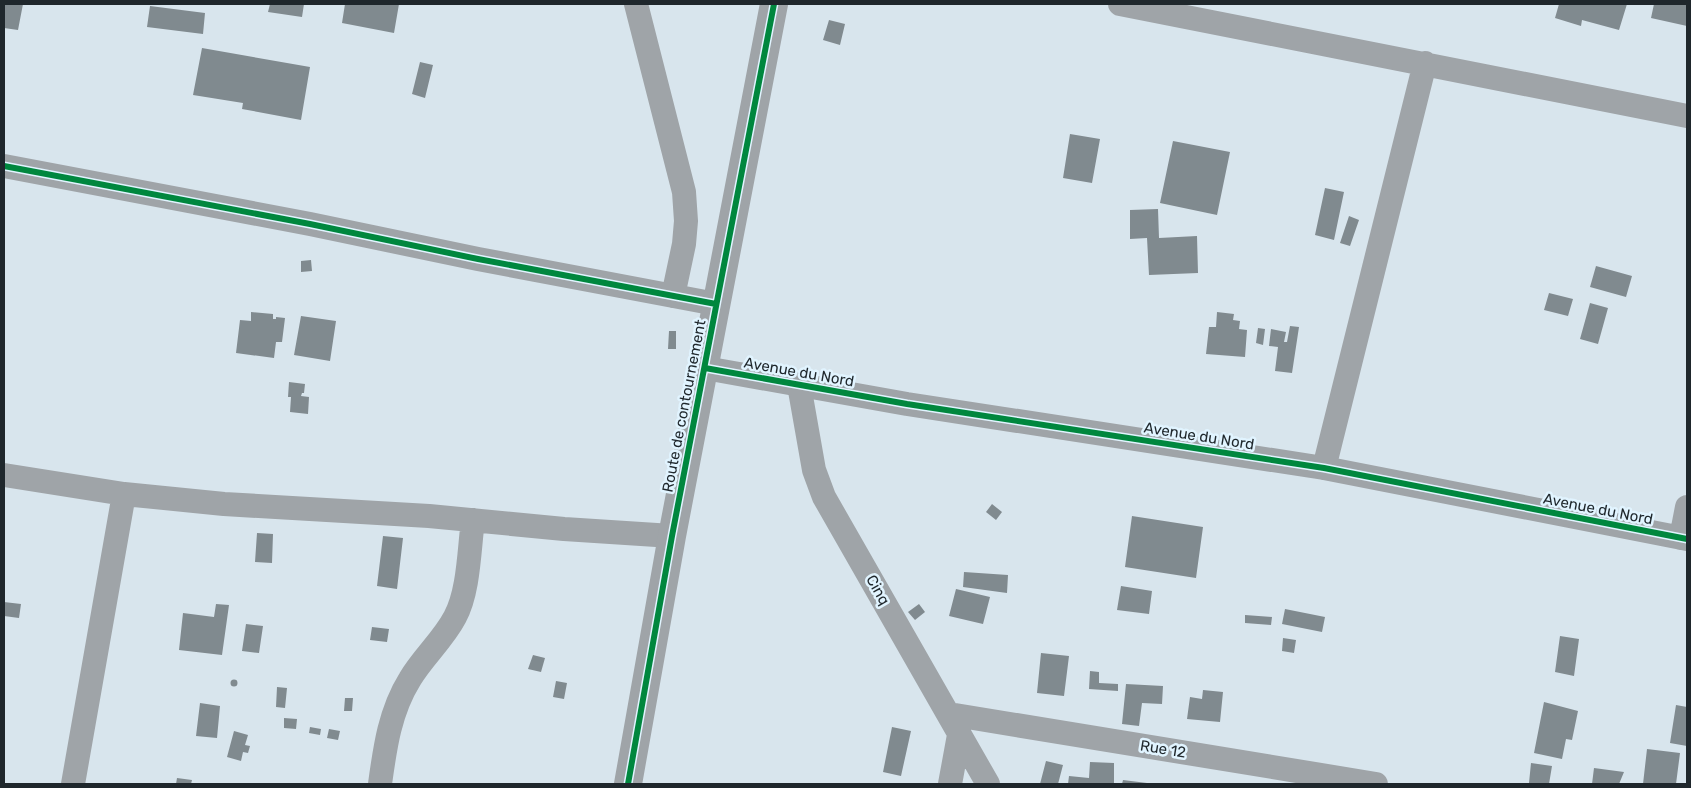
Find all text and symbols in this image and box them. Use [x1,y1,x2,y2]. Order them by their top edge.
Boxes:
street label: Route de contournement [658,318,710,494]
street label: Avenue du Nord [743,353,855,391]
street label: Avenue du Nord [1143,418,1255,454]
street label: Avenue du Nord [1542,490,1654,528]
street label: Cinq [862,572,894,608]
street label: Rue 12 [1139,737,1187,762]

